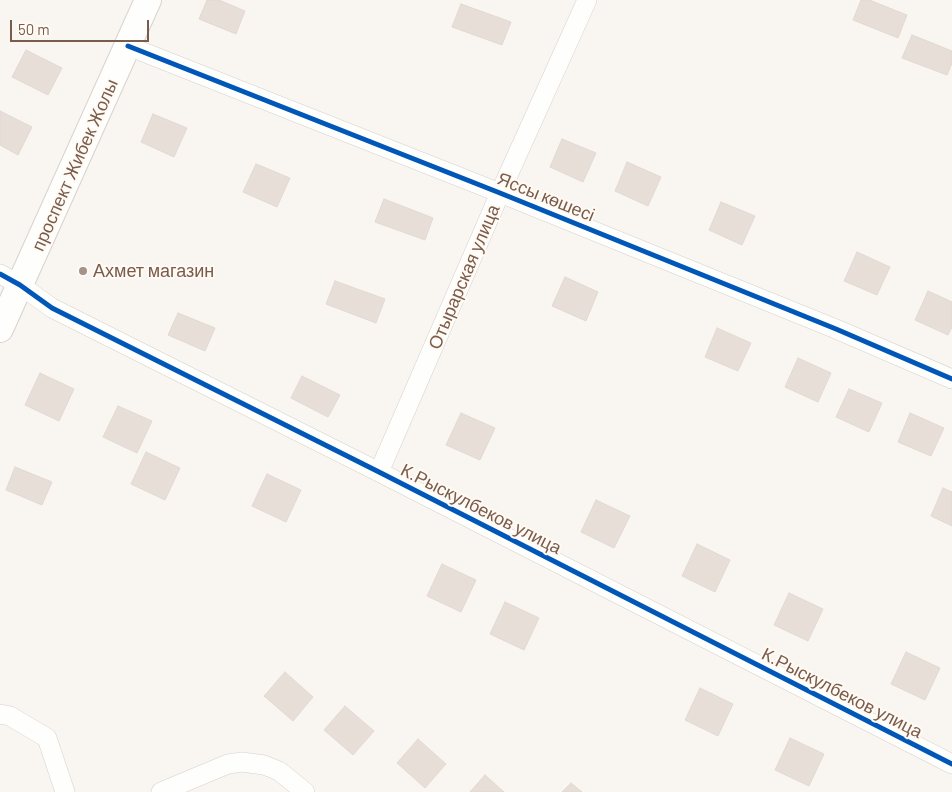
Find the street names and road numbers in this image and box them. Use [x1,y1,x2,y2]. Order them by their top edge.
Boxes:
street label: проспект Жибек Жолы [27,76,123,254]
street label: Яссы көшесі [494,168,598,226]
street label: Отырарская улица [424,201,504,353]
street label: К.Рыскулбеков улица [397,459,565,559]
street label: К.Рыскулбеков улица [758,643,926,743]

